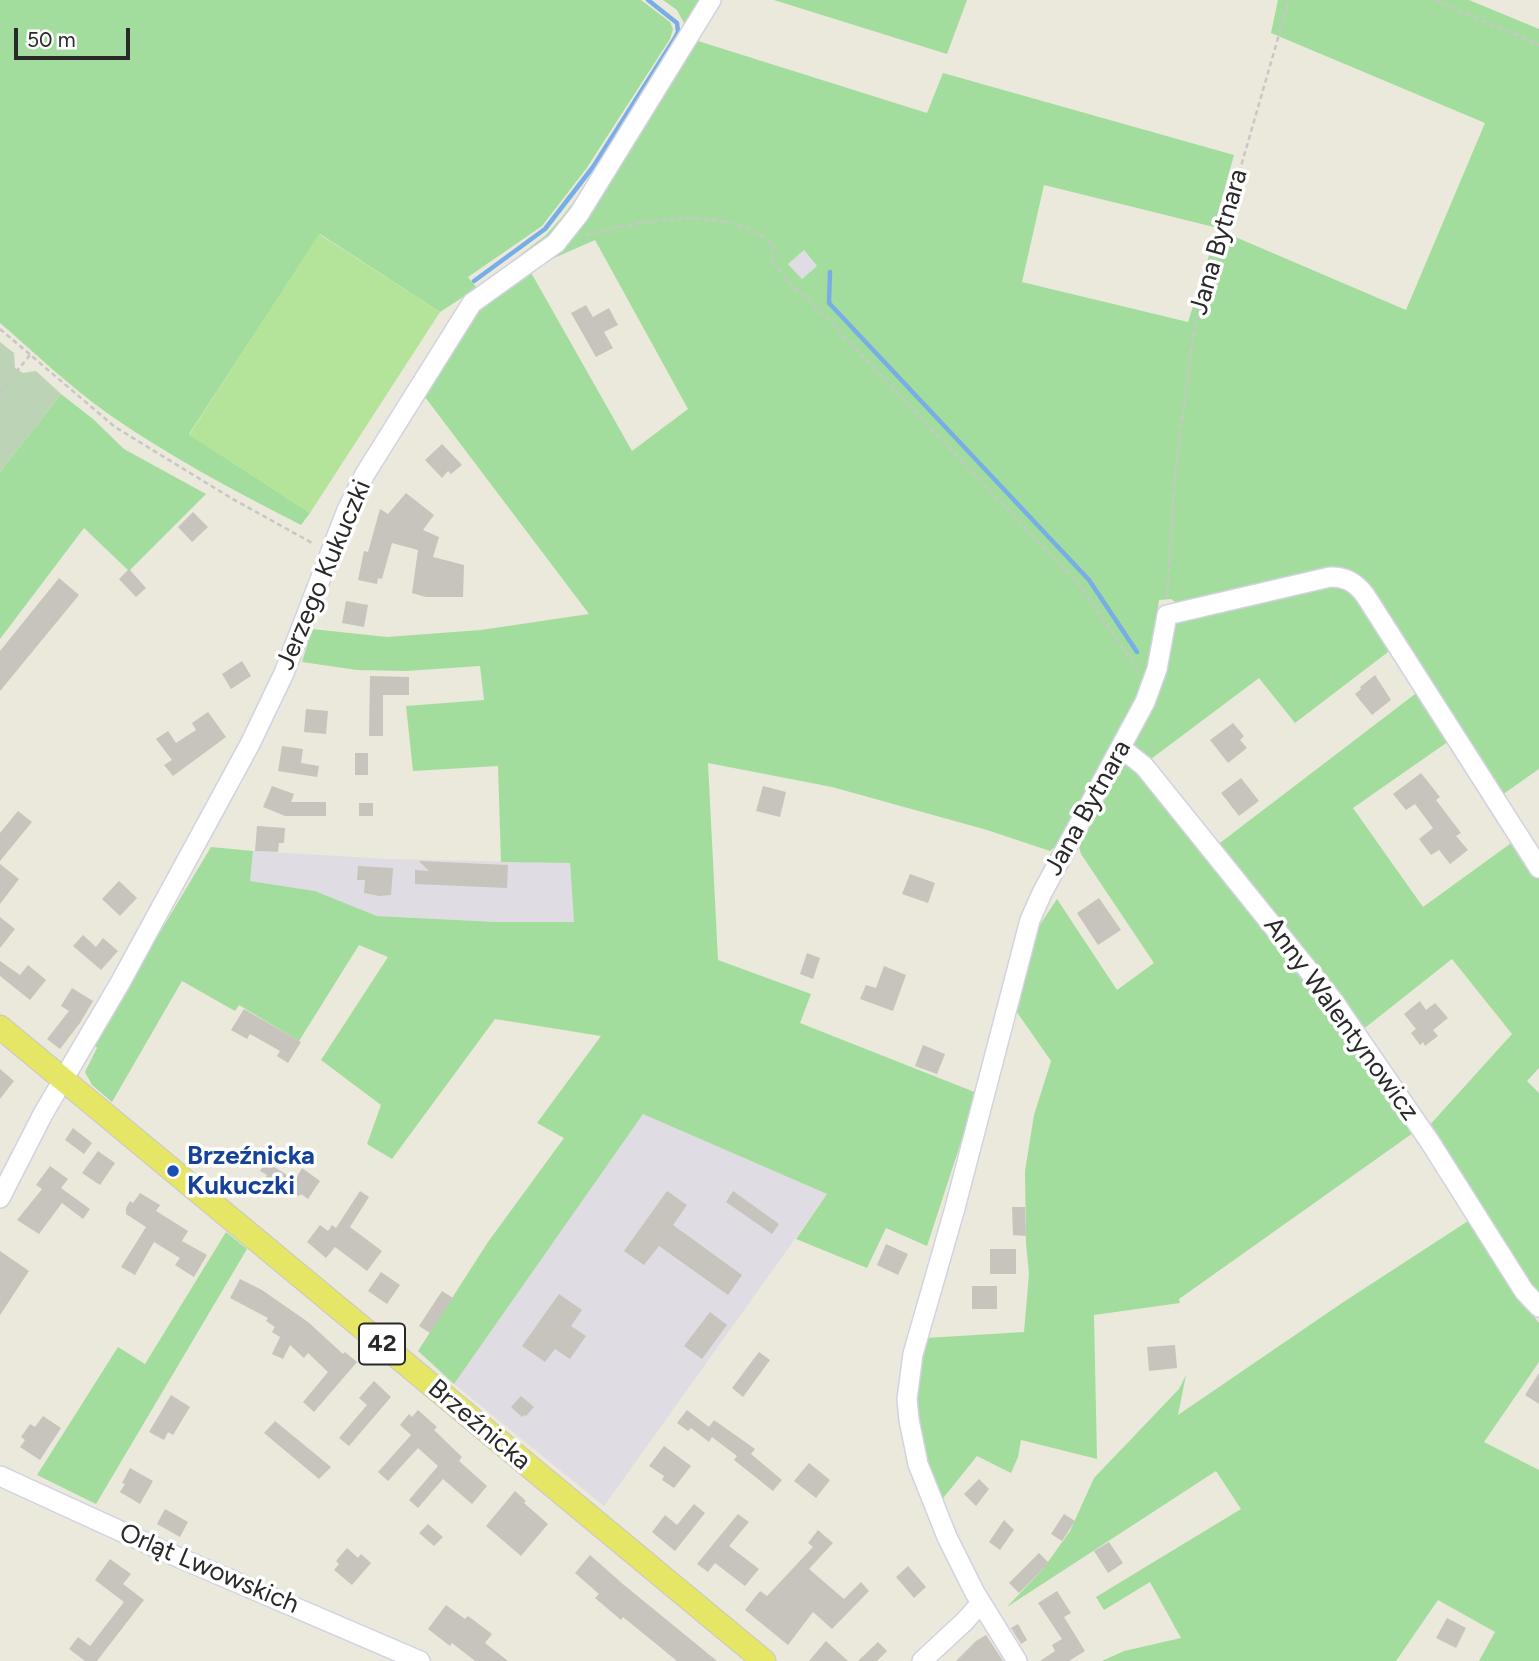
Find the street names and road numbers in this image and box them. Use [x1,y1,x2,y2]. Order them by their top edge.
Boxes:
street label: Jana Bytnara [1183,166,1255,318]
street label: Jerzego Kukuczki [270,475,378,675]
street label: Jana Bytnara [1038,735,1138,881]
street label: Anny Walentynowicz [1257,911,1425,1127]
road number: 42 [359,1324,405,1364]
street label: Brzeźnicka [421,1373,537,1477]
street label: Orląt Lwowskich [114,1517,304,1621]

